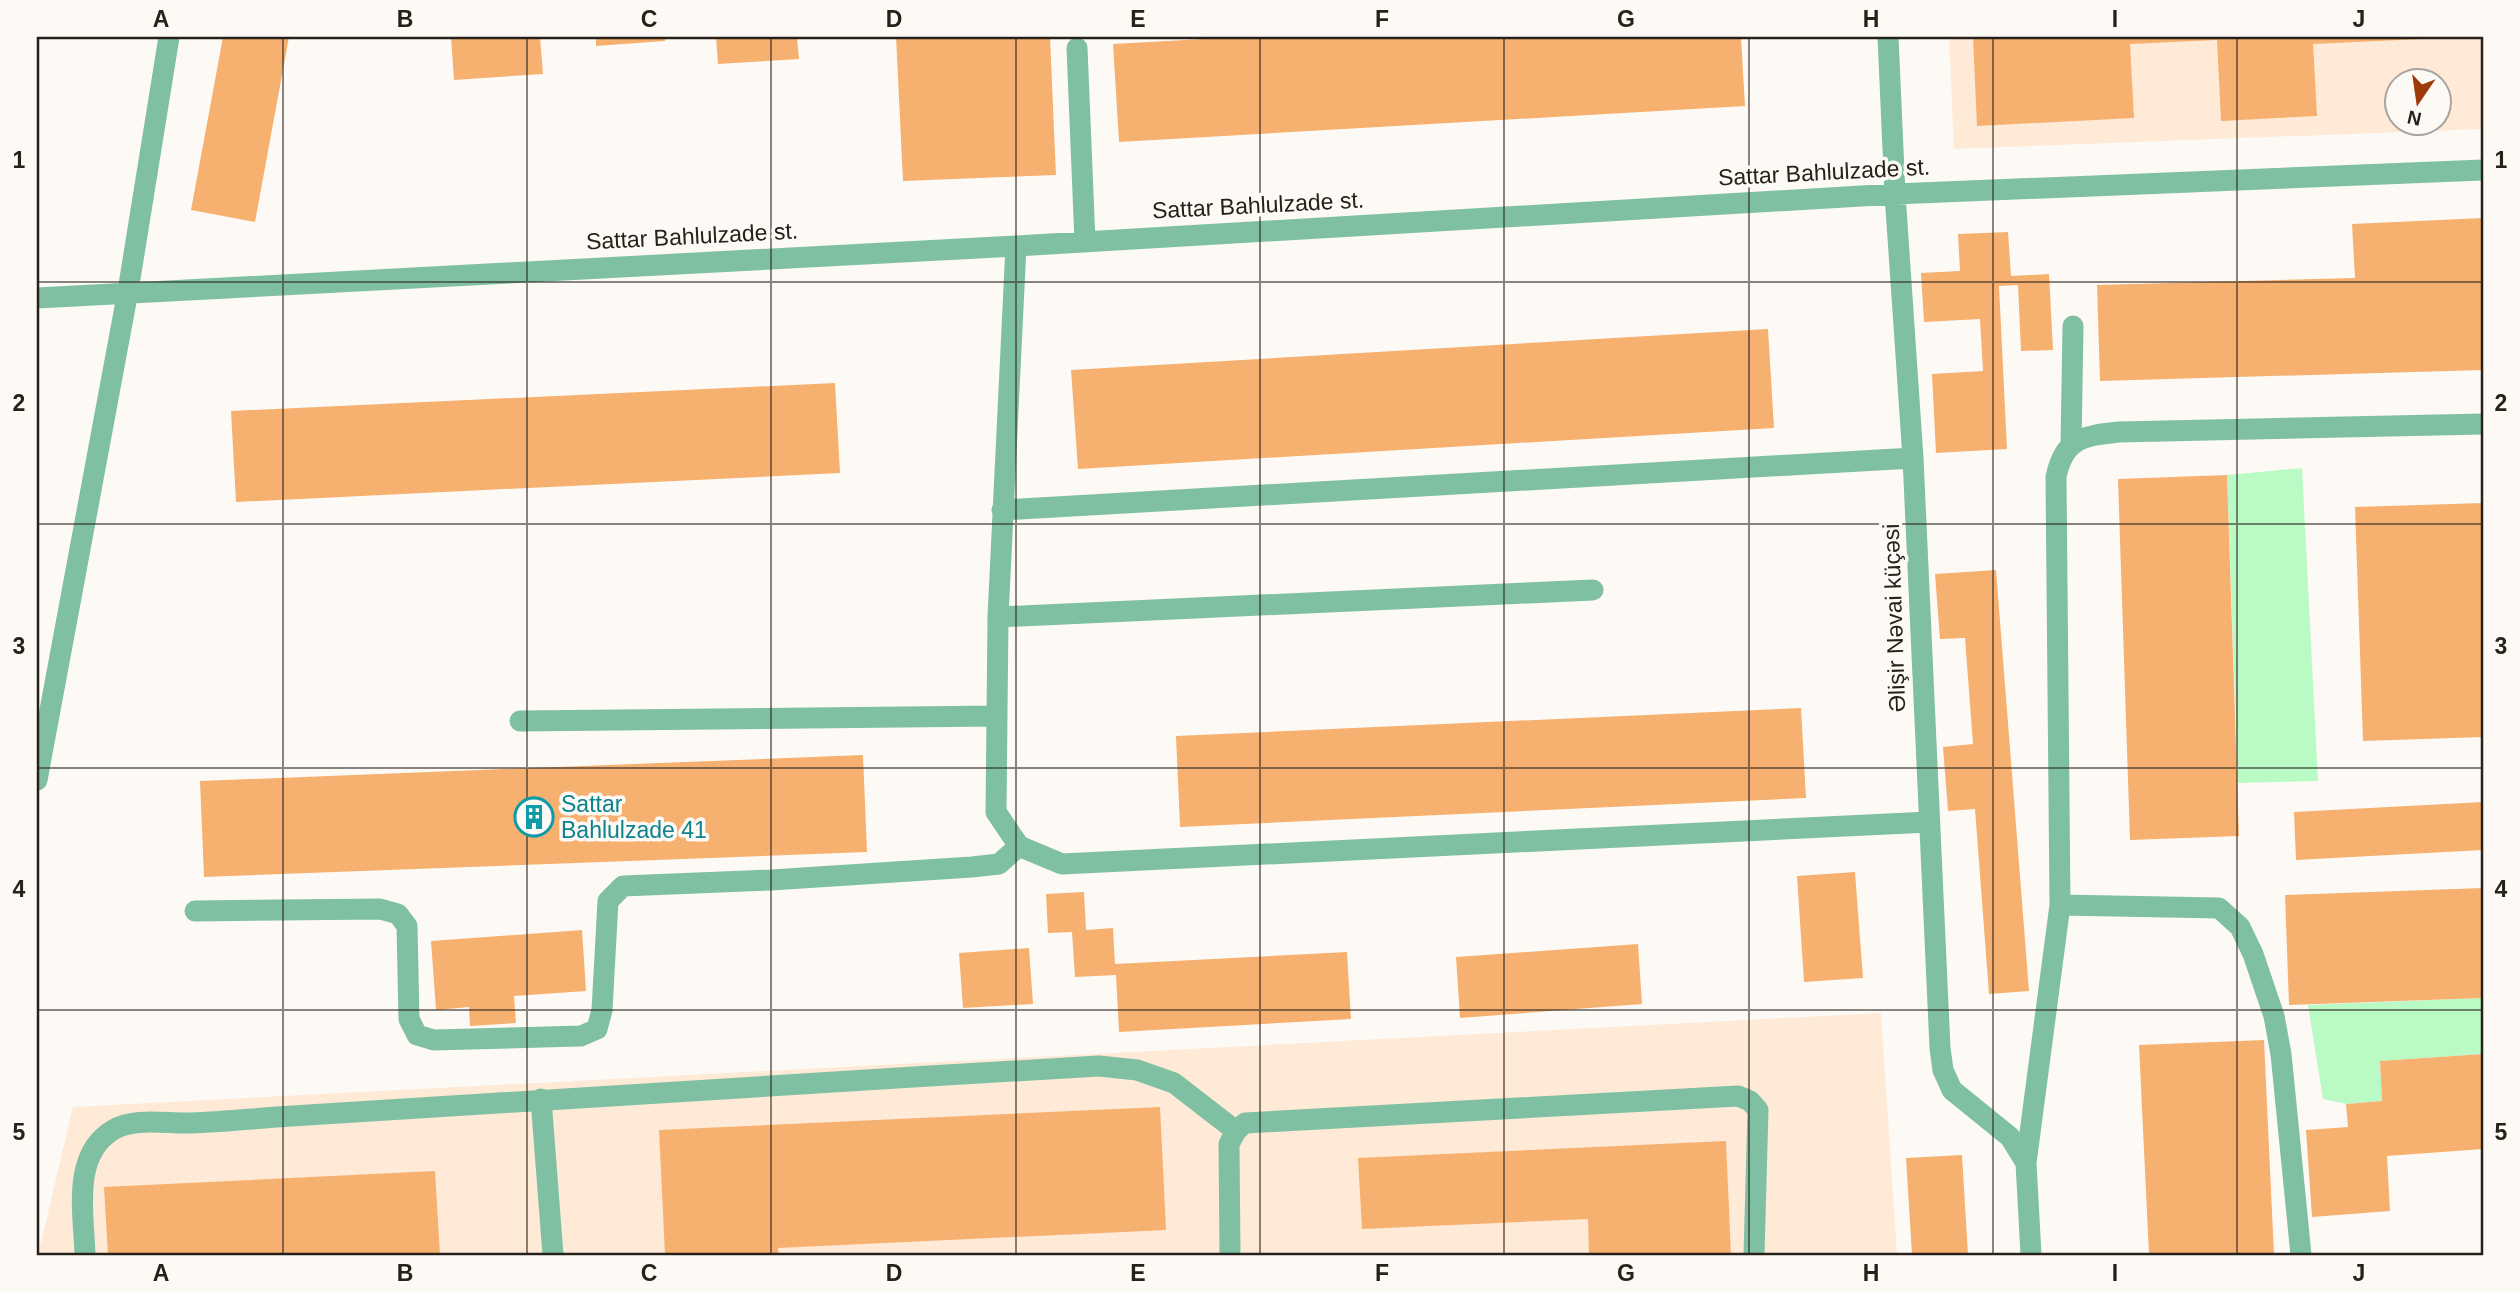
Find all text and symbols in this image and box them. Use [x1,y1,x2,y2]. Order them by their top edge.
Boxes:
text: A [153,6,169,32]
text: B [397,6,413,32]
text: C [641,6,657,32]
text: D [886,6,902,32]
text: E [1130,6,1146,32]
text: F [1375,6,1389,32]
text: G [1617,6,1635,32]
text: H [1863,6,1879,32]
text: I [2112,6,2118,32]
text: J [2353,6,2365,32]
north arrow [2384,66,2454,136]
text: N [2405,106,2423,130]
text: 1 [13,147,26,173]
text: 1 [2495,147,2508,173]
street label: Sattar Bahlulzade st. [1717,153,1931,191]
street label: Sattar Bahlulzade st. [1151,186,1365,224]
street label: Sattar Bahlulzade st. [585,217,799,255]
text: 2 [13,390,25,416]
text: 2 [2495,390,2507,416]
street label: Əlişir Nəvai küçəsi [1878,523,1910,713]
text: 3 [13,633,25,659]
text: 3 [2495,633,2507,659]
place label: Sattar Bahlulzade 41 [561,791,707,843]
building icon: Sattar Bahlulzade 41 [513,796,555,838]
text: 4 [13,876,26,902]
text: 4 [2495,876,2508,902]
text: 5 [13,1119,26,1145]
text: 5 [2495,1119,2508,1145]
text: A [153,1260,169,1286]
text: B [397,1260,413,1286]
text: C [641,1260,657,1286]
text: D [886,1260,902,1286]
text: E [1130,1260,1146,1286]
text: F [1375,1260,1389,1286]
text: G [1617,1260,1635,1286]
text: H [1863,1260,1879,1286]
text: I [2112,1260,2118,1286]
text: J [2353,1260,2365,1286]

